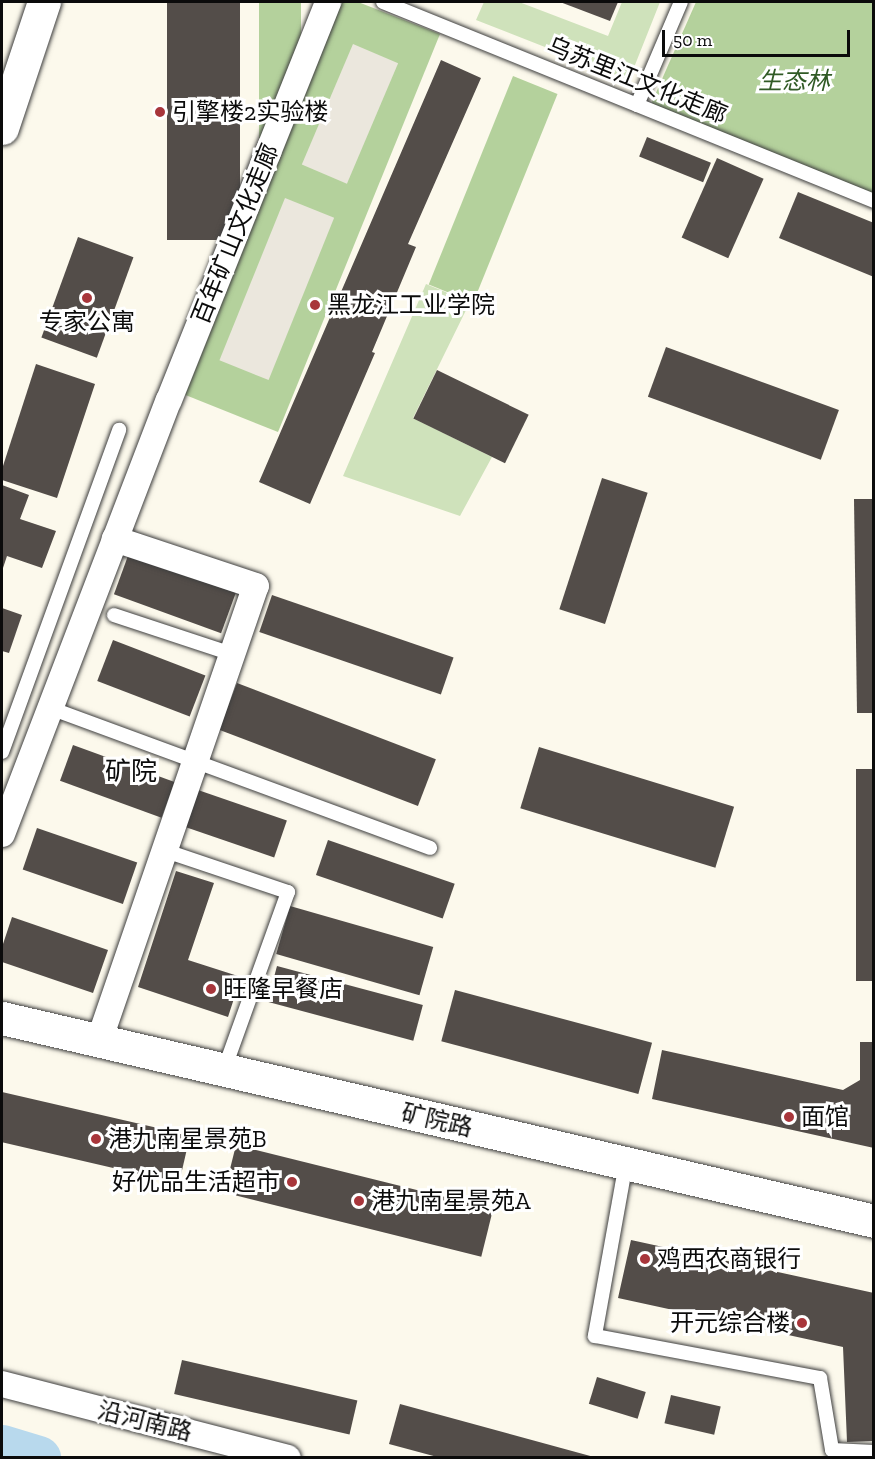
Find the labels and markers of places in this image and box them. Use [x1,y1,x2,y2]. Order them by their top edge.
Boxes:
place label: 引擎楼2实验楼 [172,98,328,126]
marker: 引擎楼2实验楼 [153,105,167,119]
marker: 专家公寓 [80,291,94,305]
place label: 黑龙江工业学院 [327,291,495,319]
marker: 黑龙江工业学院 [308,298,322,312]
place label: 专家公寓 [39,308,135,336]
place label: 旺隆早餐店 [223,975,343,1003]
marker: 旺隆早餐店 [204,982,218,996]
place label: 面馆 [801,1103,849,1131]
marker: 面馆 [782,1110,796,1124]
place label: 港九南星景苑B [108,1125,266,1153]
marker: 港九南星景苑B [89,1132,103,1146]
place label: 好优品生活超市 [112,1168,280,1196]
marker: 好优品生活超市 [285,1175,299,1189]
place label: 港九南星景苑A [371,1187,531,1215]
marker: 港九南星景苑A [352,1194,366,1208]
place label: 鸡西农商银行 [657,1245,801,1273]
marker: 鸡西农商银行 [638,1252,652,1266]
place label: 开元综合楼 [670,1309,790,1337]
marker: 开元综合楼 [795,1316,809,1330]

